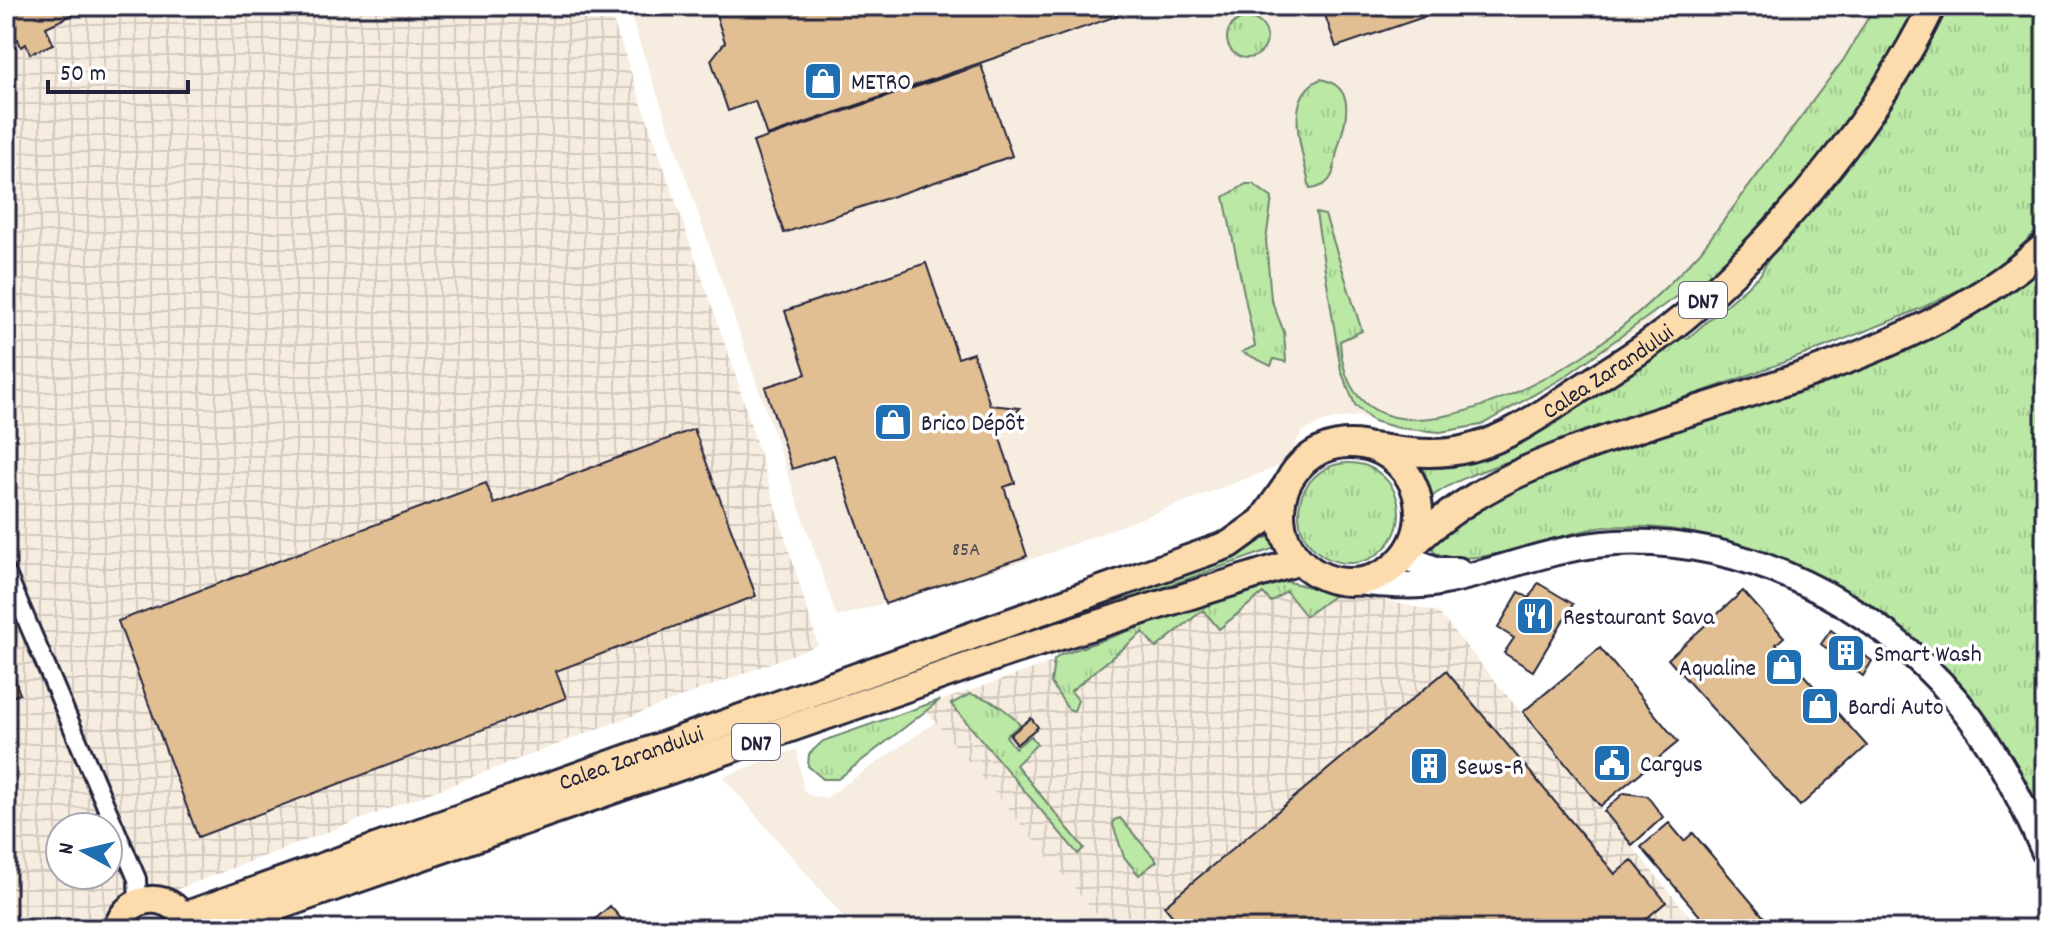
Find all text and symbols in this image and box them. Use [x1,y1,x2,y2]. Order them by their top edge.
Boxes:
scale bar [48,44,188,94]
text: 50 m [60,58,106,92]
shop icon: METRO [802,60,844,102]
place label: METRO [851,67,911,101]
road number: DN7 [1679,282,1727,318]
street label: Calea Zarandului [1537,317,1682,429]
shop icon: Brico Dépôt [872,401,914,443]
place label: Brico Dépôt [921,408,1025,442]
house number: 85A [952,537,980,565]
restaurant icon: Restaurant Sava [1514,595,1556,637]
place label: Restaurant Sava [1563,602,1715,636]
building icon: Smart Wash [1825,632,1867,674]
place label: Smart Wash [1874,639,1982,673]
shop icon: Aqualine [1763,646,1805,688]
place label: Aqualine [1679,653,1756,687]
shop icon: Bardi Auto [1799,685,1841,727]
place label: Bardi Auto [1848,692,1944,726]
street label: Calea Zarandului [555,719,709,801]
road number: DN7 [732,724,780,760]
public building icon: Cargus [1591,742,1633,784]
building icon: Sews-R [1408,745,1450,787]
place label: Cargus [1640,749,1703,783]
place label: Sews-R [1457,752,1524,786]
north arrow [44,811,124,891]
text: N [52,841,84,856]

